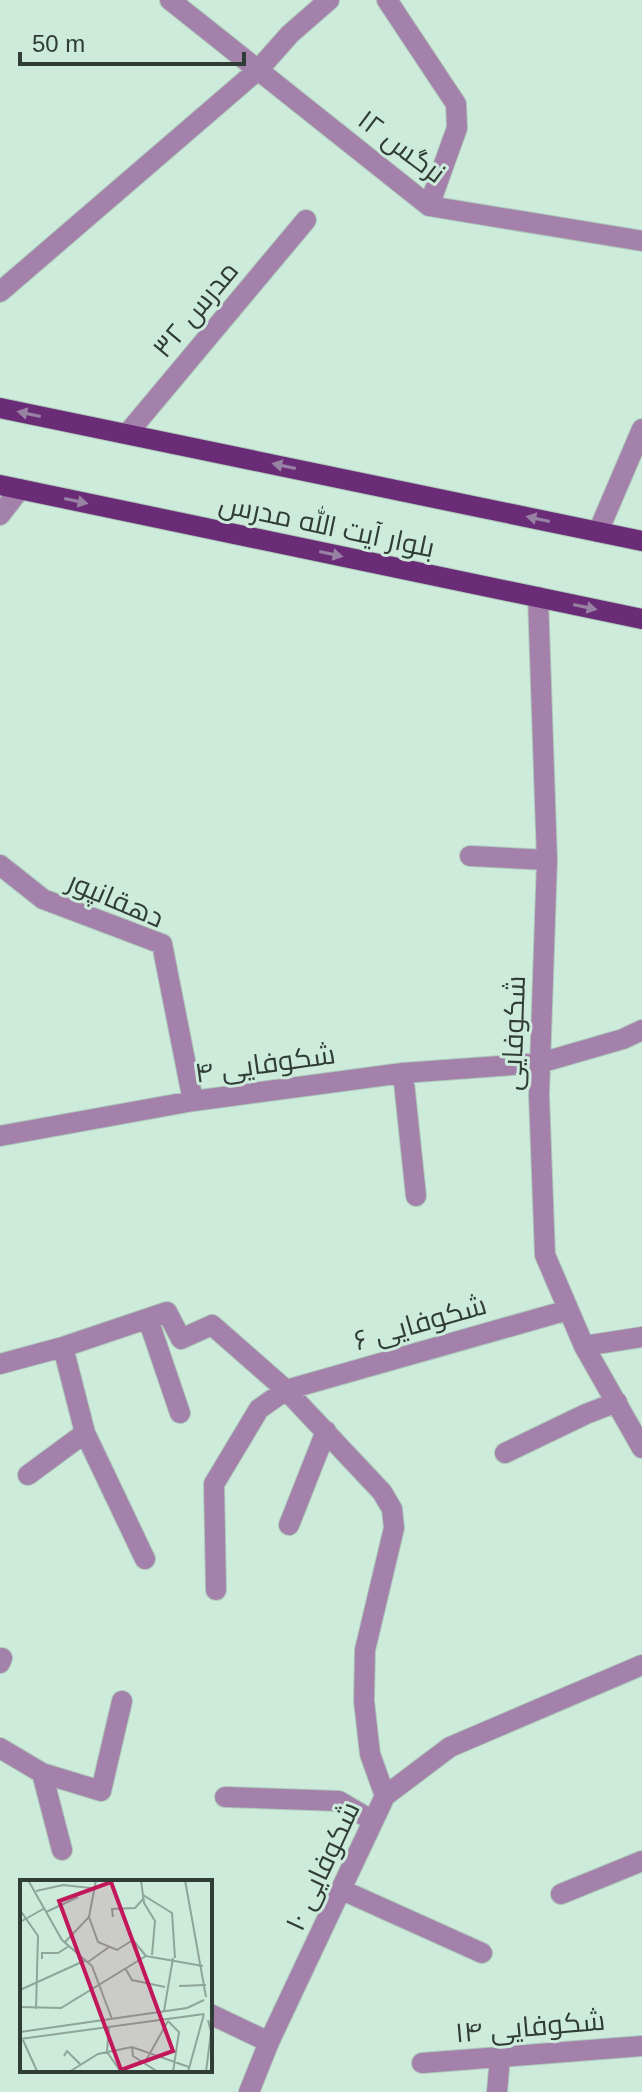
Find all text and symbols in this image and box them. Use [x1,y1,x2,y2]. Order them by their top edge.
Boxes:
scale bar [20,16,244,66]
text: 50 m [32,30,85,57]
street label: نرگس ۱۲ [351,104,451,190]
street label: مدرس ۳۲ [146,255,245,364]
one-way arrow [16,407,41,420]
one-way arrow [271,460,296,472]
street label: بلوار آیت الله مدرس [216,485,438,564]
one-way arrow [64,495,89,508]
one-way arrow [525,512,550,525]
one-way arrow [319,548,344,561]
one-way arrow [573,601,598,614]
street label: دهقانپور [61,865,168,935]
street label: شکوفایی [496,975,532,1091]
street label: شکوفایی ۴ [193,1038,337,1090]
street label: شکوفایی ۶ [350,1289,490,1357]
street label: شکوفایی ۱۰ [279,1797,367,1936]
inset map [20,1880,212,2072]
street label: شکوفایی ۱۴ [454,2005,606,2049]

